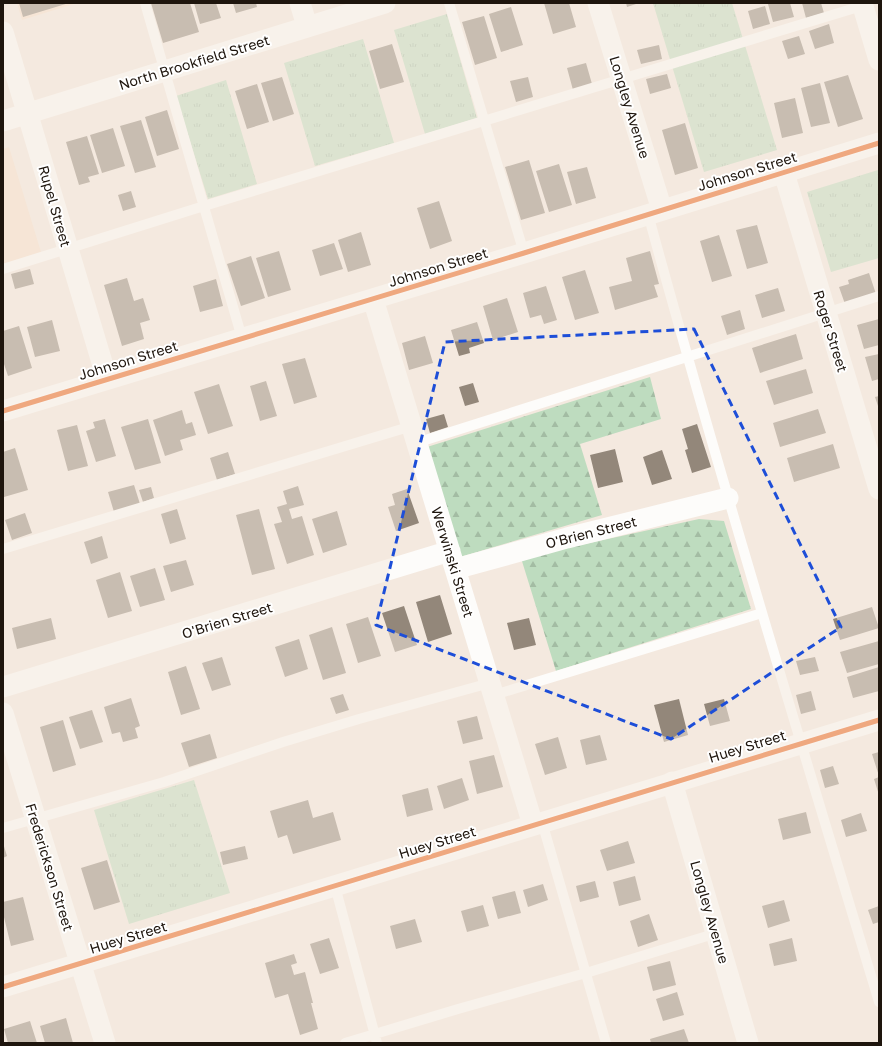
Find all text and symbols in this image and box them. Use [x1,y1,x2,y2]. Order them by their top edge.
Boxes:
street label: North Brookfield Street [117,31,271,93]
street label: Longley Avenue [606,54,654,160]
street label: Johnson Street [695,148,799,194]
street label: Rupel Street [35,163,75,249]
street label: Johnson Street [386,244,490,290]
street label: Roger Street [810,288,852,374]
street label: Johnson Street [76,337,180,383]
street label: Werwinski Street [428,505,478,619]
street label: O'Brien Street [543,512,639,552]
street label: O'Brien Street [180,598,274,642]
street label: Huey Street [706,726,788,766]
street label: Frederickson Street [22,801,78,933]
street label: Huey Street [396,822,478,862]
street label: Longley Avenue [687,859,733,965]
street label: Huey Street [87,917,169,957]

